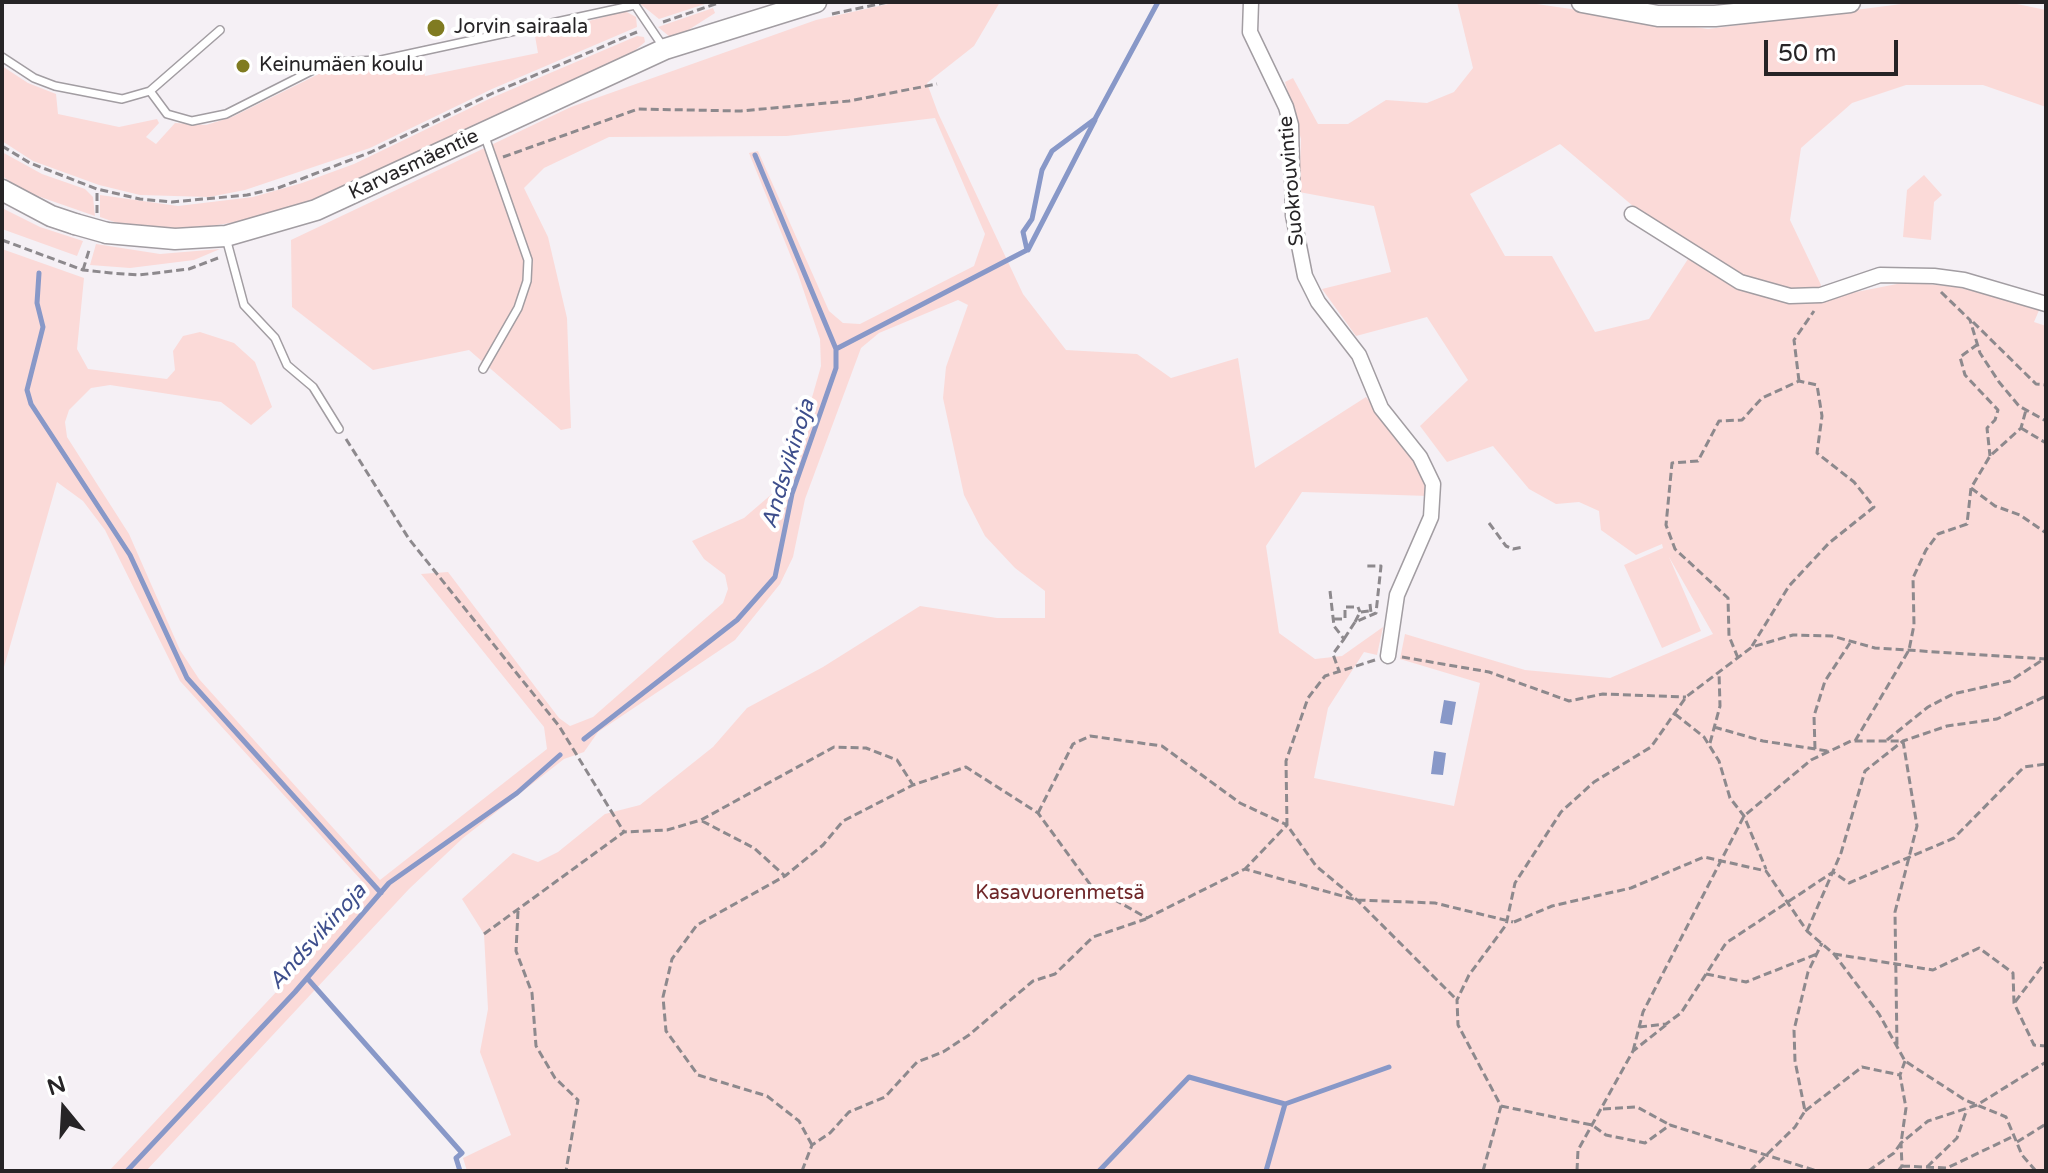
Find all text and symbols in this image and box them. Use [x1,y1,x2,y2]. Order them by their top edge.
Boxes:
place label: Jorvin sairaala [454,16,588,40]
marker: Jorvin sairaala [425,17,447,39]
scale bar [1768,24,1902,74]
text: 50 m [1778,39,1836,68]
place label: Keinumäen koulu [259,54,423,78]
marker: Keinumäen koulu [234,57,252,75]
street label: Suokrouvintie [1274,115,1310,247]
street label: Karvasmäentie [345,124,483,206]
water label: Andsvikinoja [757,396,821,532]
water label: Andsvikinoja [264,879,372,995]
park label: Kasavuorenmetsä [975,882,1145,906]
north arrow [24,1069,104,1149]
text: N [44,1071,69,1101]

